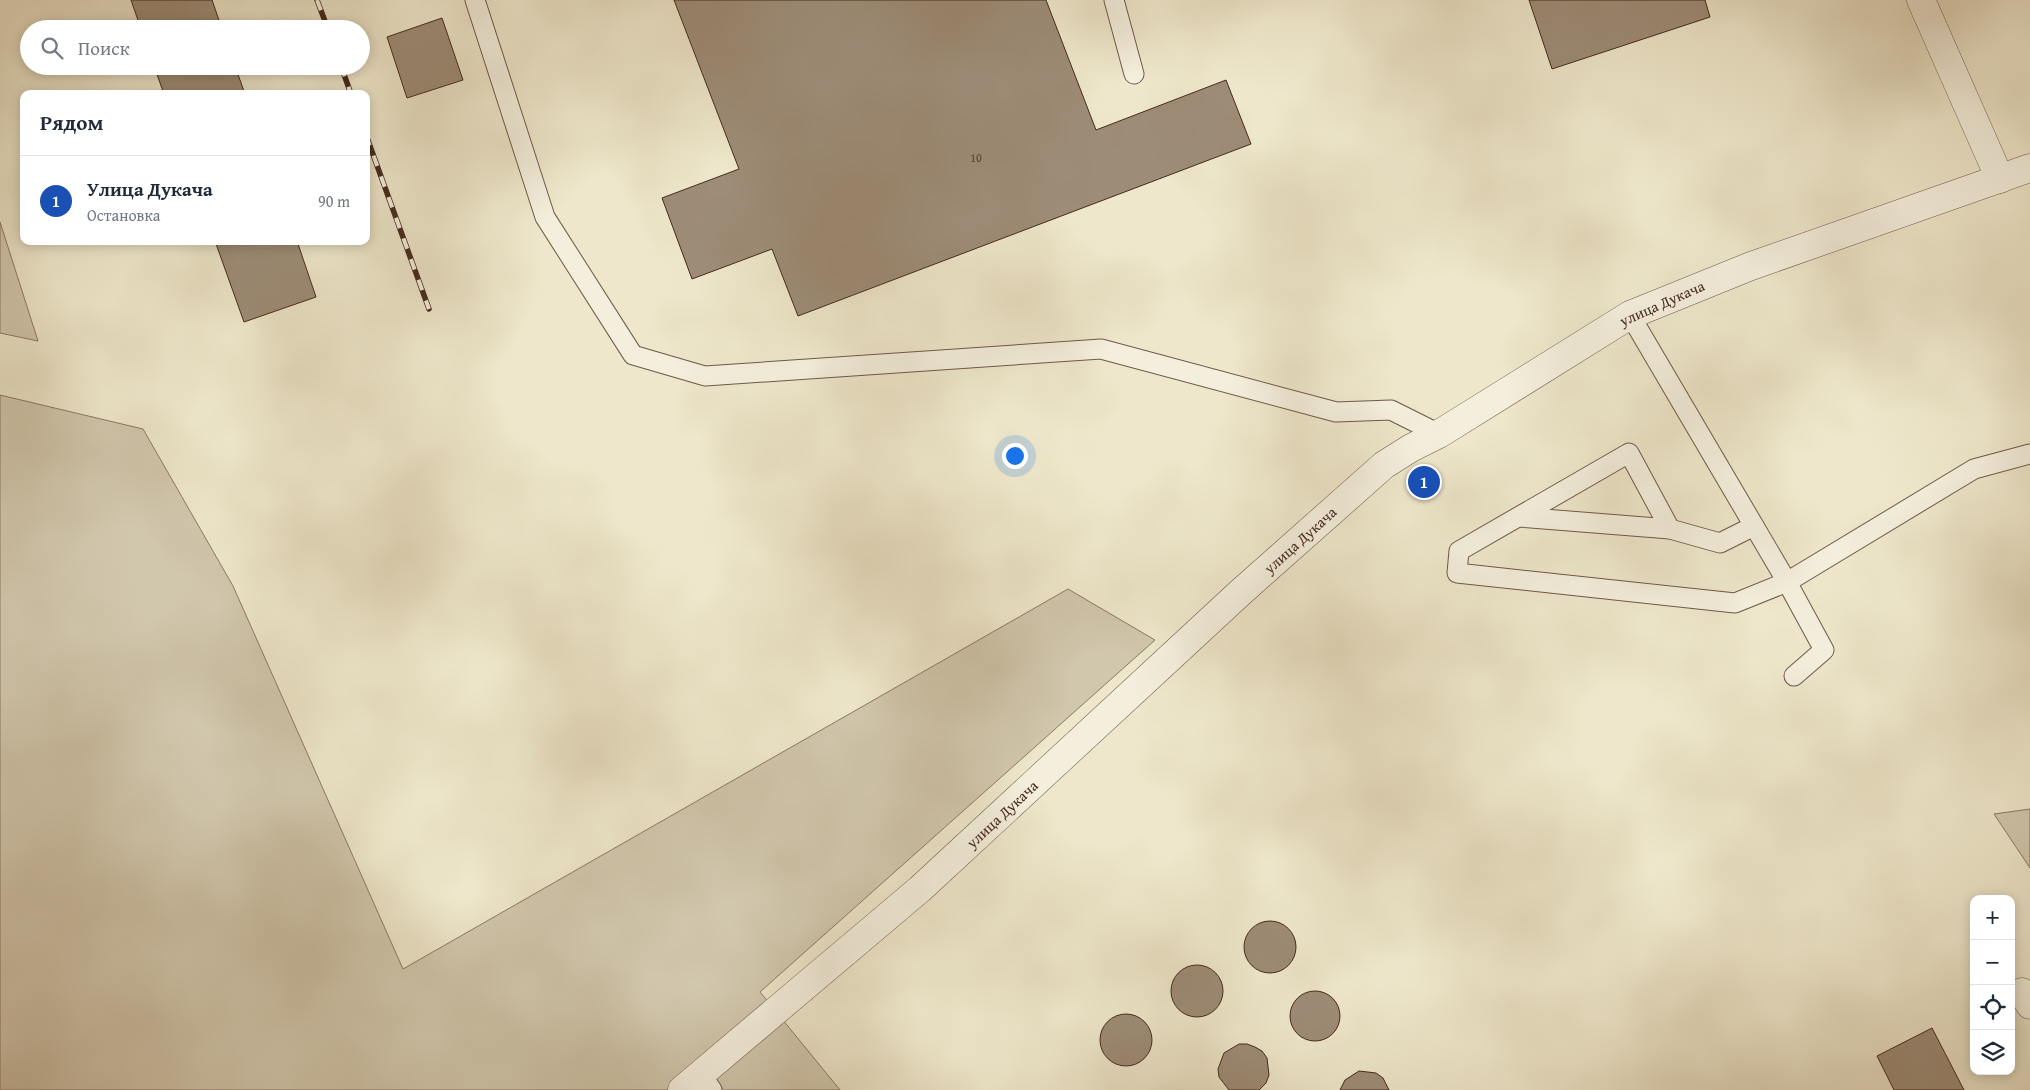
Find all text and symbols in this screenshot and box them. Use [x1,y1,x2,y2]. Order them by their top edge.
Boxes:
search box [20,20,370,75]
icon: search [38,34,66,62]
text: Поиск [78,34,130,62]
text: Рядом [40,107,103,138]
house number: 10 [970,149,982,166]
text: Улица Дукача [87,175,213,203]
text: 1 [52,189,60,213]
text: 90 m [318,189,350,213]
text: Остановка [87,203,160,227]
street label: улица Дукача [1615,275,1709,332]
your location [1002,443,1028,469]
pin: 1 [1408,463,1440,501]
street label: улица Дукача [1258,501,1342,579]
street label: улица Дукача [961,775,1043,853]
map controls [1970,895,2015,1075]
button: + [1970,895,2015,940]
button: − [1970,940,2015,985]
button: locate [1970,985,2015,1030]
button: layers [1970,1030,2015,1075]

